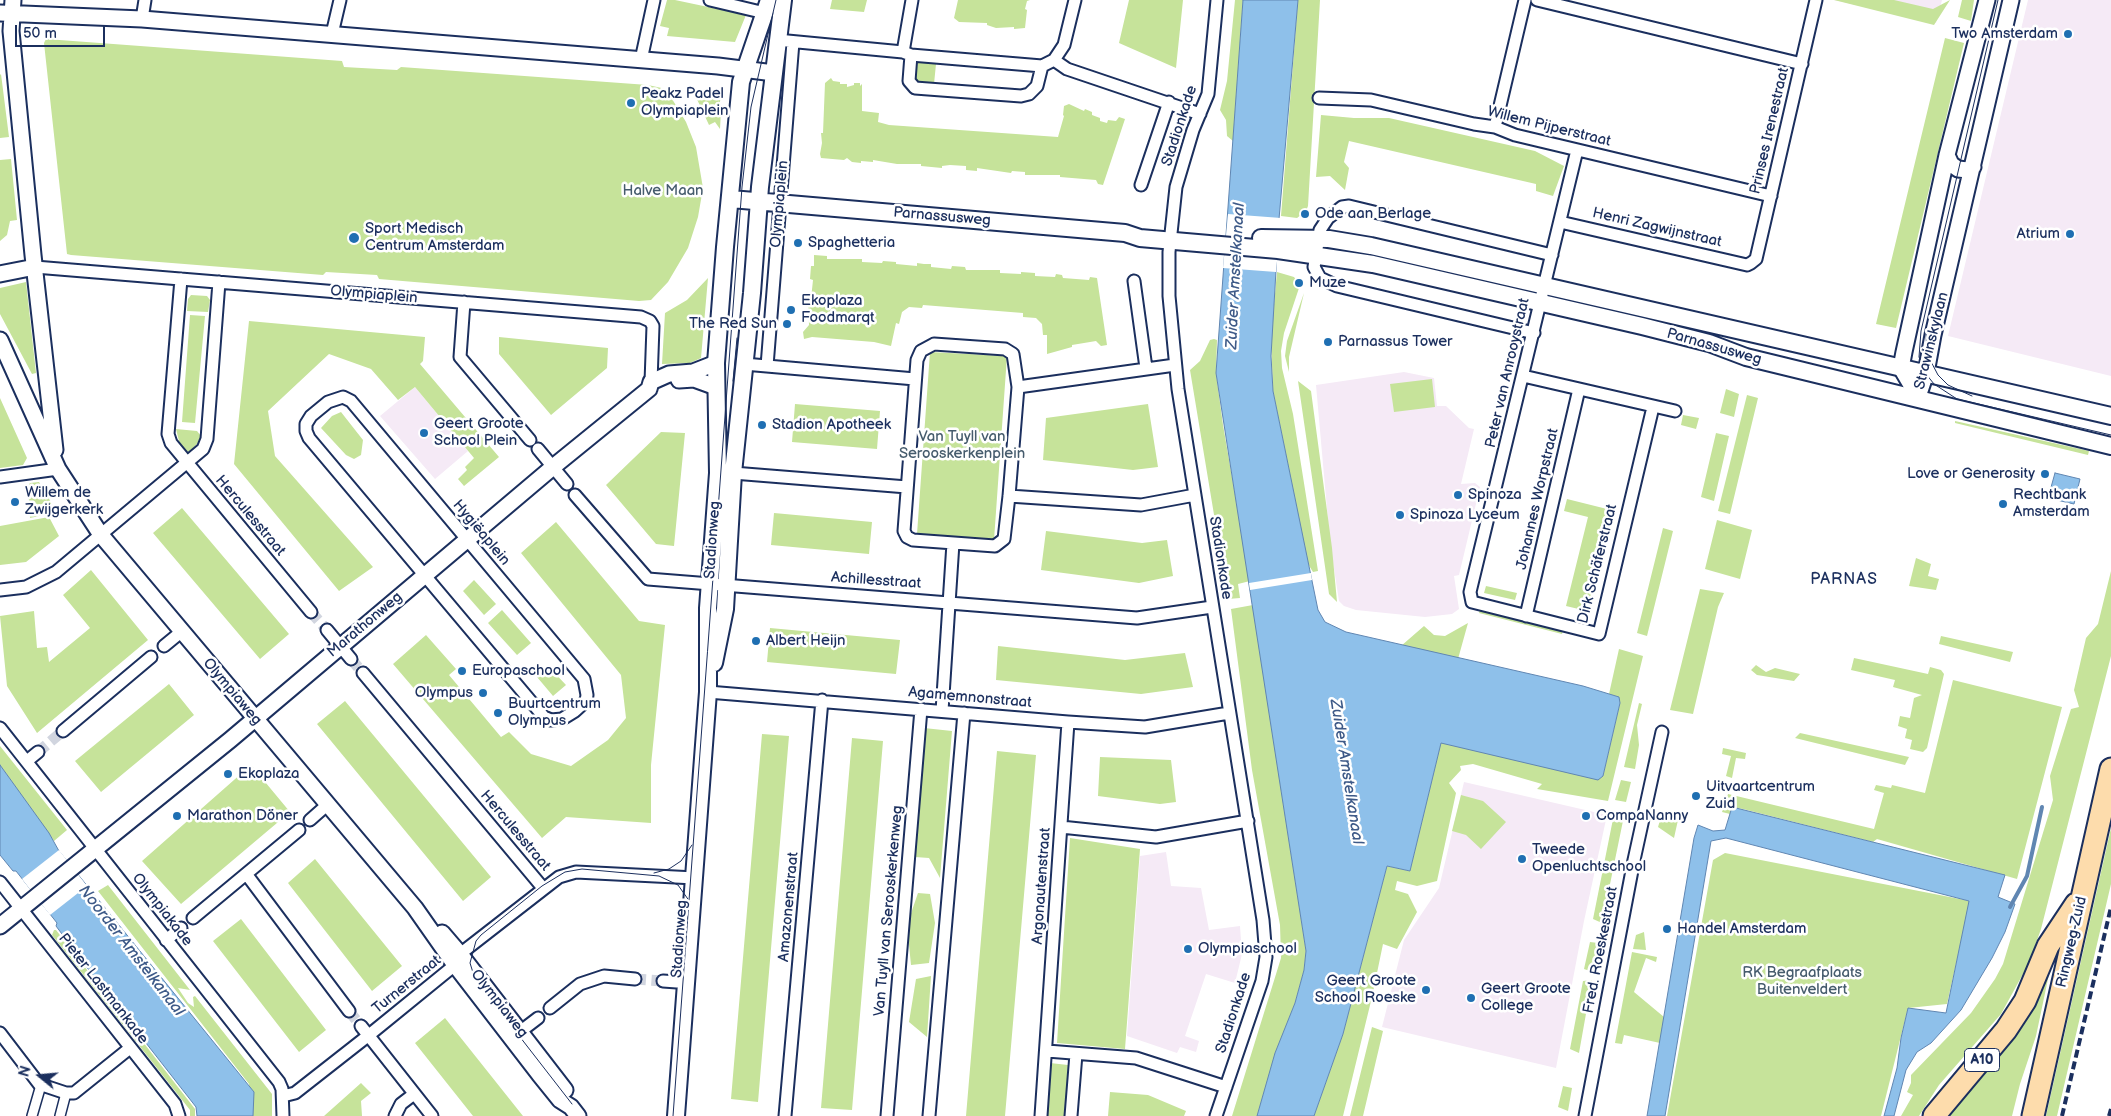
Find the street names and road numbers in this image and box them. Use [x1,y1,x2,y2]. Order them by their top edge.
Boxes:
street label: Prinses Irenestraat [1747,66,1793,196]
street label: Stadionkade [1158,83,1202,169]
street label: Willem Pijperstraat [1485,103,1613,151]
street label: Olympiaplein [767,160,793,248]
street label: Parnassusweg [893,204,991,230]
street label: Henri Zagwijnstraat [1591,204,1723,252]
street label: Olympiaplein [330,282,418,308]
street label: Strawinskylaan [1911,290,1953,392]
street label: Peter van Anrooystraat [1482,296,1534,450]
street label: Parnassusweg [1665,325,1763,369]
street label: Johannes Worpstraat [1513,427,1563,571]
street label: Herculesstraat [211,472,289,560]
street label: Hygiëaplein [448,497,514,569]
street label: Stadionweg [701,500,725,580]
street label: Dirk Schäferstraat [1574,503,1622,625]
street label: Stadionkade [1205,515,1235,601]
street label: Achillesstraat [830,569,922,593]
street label: Marathonweg [324,588,406,662]
street label: Olympiaweg [199,655,265,729]
street label: Agamemnonstraat [907,684,1033,712]
street label: Herculesstraat [476,787,554,875]
street label: Van Tuyll van Serooskerkenweg [871,805,907,1017]
street label: Argonautenstraat [1029,827,1055,945]
street label: Amazonenstraat [775,851,803,963]
street label: Olympiakade [128,870,196,950]
street label: Fred. Roeskestraat [1580,885,1622,1015]
street label: Ringweg-Zuid [2053,895,2091,989]
street label: Stadionweg [668,899,692,979]
street label: Pieter Lastmankade [54,930,152,1048]
street label: Turnerstraat [369,952,445,1018]
street label: Olympiaweg [467,966,531,1042]
street label: Stadionkade [1212,970,1256,1056]
road number: A10 [1964,1048,2000,1072]

